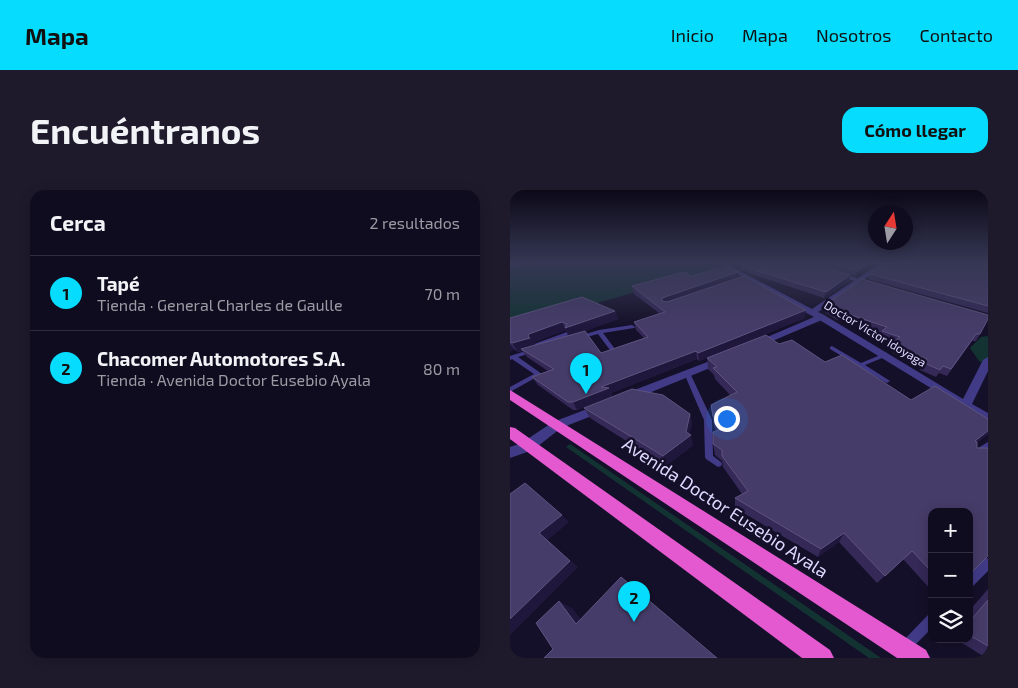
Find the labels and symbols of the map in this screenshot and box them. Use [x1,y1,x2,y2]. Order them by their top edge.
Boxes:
north arrow [868,205,913,250]
street label: Doctor Victor Idoyaga [822,297,929,369]
pin: 1 [570,353,602,394]
your location [714,406,740,432]
street label: Avenida Doctor Eusebio Ayala [618,432,833,582]
pin: 2 [618,581,650,622]

